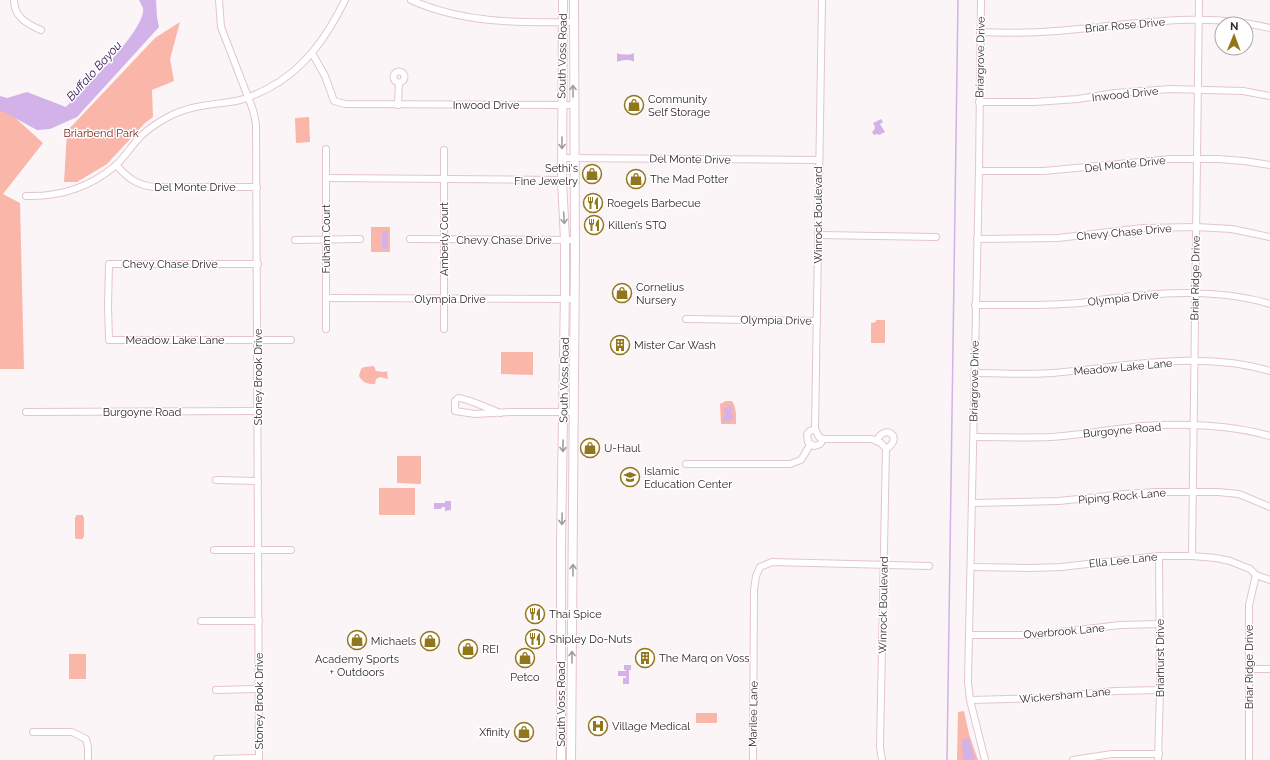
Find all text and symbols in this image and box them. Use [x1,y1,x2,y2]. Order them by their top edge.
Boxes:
street label: South Voss Road [555,13,570,99]
street label: Briar Rose Drive [1084,15,1166,35]
street label: Briargrove Drive [973,16,988,98]
north arrow [1214,16,1254,56]
text: N [1230,20,1238,33]
water label: Buffalo Bayou [64,38,125,104]
street label: Inwood Drive [1091,84,1159,104]
one-way arrow [569,85,577,98]
place label: Community Self Storage [648,93,711,119]
shop icon: Community Self Storage [623,94,645,116]
street label: Inwood Drive [453,99,520,112]
park label: Briarbend Park [63,127,139,140]
one-way arrow [558,136,565,149]
street label: Del Monte Drive [649,152,731,167]
street label: Del Monte Drive [1084,154,1167,175]
place label: Sethi's Fine Jewelry [514,162,578,188]
shop icon: Sethi's Fine Jewelry [581,163,603,185]
street label: Winrock Boulevard [812,166,825,264]
shop icon: The Mad Potter [625,168,647,190]
place label: The Mad Potter [650,173,729,186]
street label: Del Monte Drive [154,181,236,194]
restaurant icon: Roegels Barbecue [582,192,604,214]
place label: Roegels Barbecue [607,197,701,210]
street label: Amberly Court [438,202,451,276]
street label: Fulham Court [320,204,333,274]
one-way arrow [560,211,567,224]
restaurant icon: Killen’s STQ [583,214,605,236]
place label: Killen’s STQ [608,219,667,232]
street label: Chevy Chase Drive [1076,222,1173,243]
street label: Chevy Chase Drive [456,234,552,247]
street label: Briar Ridge Drive [1188,235,1203,320]
street label: Chevy Chase Drive [122,258,218,271]
place label: Cornelius Nursery [636,281,684,307]
shop icon: Cornelius Nursery [611,282,633,304]
street label: Olympia Drive [1087,288,1160,309]
street label: Olympia Drive [414,293,486,306]
street label: Olympia Drive [740,313,812,328]
street label: Stoney Brook Drive [252,328,265,425]
street label: Meadow Lake Lane [125,334,225,347]
building icon: Mister Car Wash [609,334,631,356]
street label: South Voss Road [557,337,572,423]
place label: Mister Car Wash [634,339,716,352]
street label: Briargrove Drive [967,340,982,422]
street label: Meadow Lake Lane [1073,357,1174,378]
street label: Burgoyne Road [103,406,182,419]
street label: Burgoyne Road [1082,421,1162,440]
shop icon: U-Haul [579,437,601,459]
one-way arrow [559,439,567,452]
place label: U-Haul [604,442,641,455]
place label: Islamic Education Center [644,465,732,491]
school or university icon: Islamic Education Center [619,466,641,488]
street label: Piping Rock Lane [1078,486,1167,507]
one-way arrow [558,512,565,525]
street label: Ella Lee Lane [1088,550,1158,571]
street label: Winrock Boulevard [876,556,891,654]
one-way arrow [569,564,576,577]
restaurant icon: Thai Spice [524,603,546,625]
place label: Thai Spice [549,608,602,621]
street label: Briarhurst Drive [1154,618,1167,697]
street label: Overbrook Lane [1023,621,1106,642]
street label: Briar Ridge Drive [1243,624,1256,709]
restaurant icon: Shipley Do-Nuts [524,628,546,650]
shop icon: Academy Sports + Outdoors [346,629,368,651]
shop icon: Michaels [419,630,441,652]
place label: Shipley Do-Nuts [549,633,632,646]
place label: Michaels [371,635,416,648]
shop icon: REI [457,638,479,660]
place label: REI [482,643,499,656]
shop icon: Petco [514,647,536,669]
building icon: The Marq on Voss [634,647,656,669]
one-way arrow [568,651,576,664]
street label: Stoney Brook Drive [253,652,266,749]
place label: The Marq on Voss [659,652,750,665]
place label: Academy Sports + Outdoors [315,653,399,679]
street label: South Voss Road [555,661,568,747]
place label: Petco [510,671,540,684]
street label: Marilee Lane [746,680,761,747]
street label: Wickersham Lane [1019,685,1112,706]
hospital icon: Village Medical [587,715,609,737]
place label: Village Medical [612,720,690,733]
shop icon: Xfinity [513,721,535,743]
place label: Xfinity [479,726,510,739]

